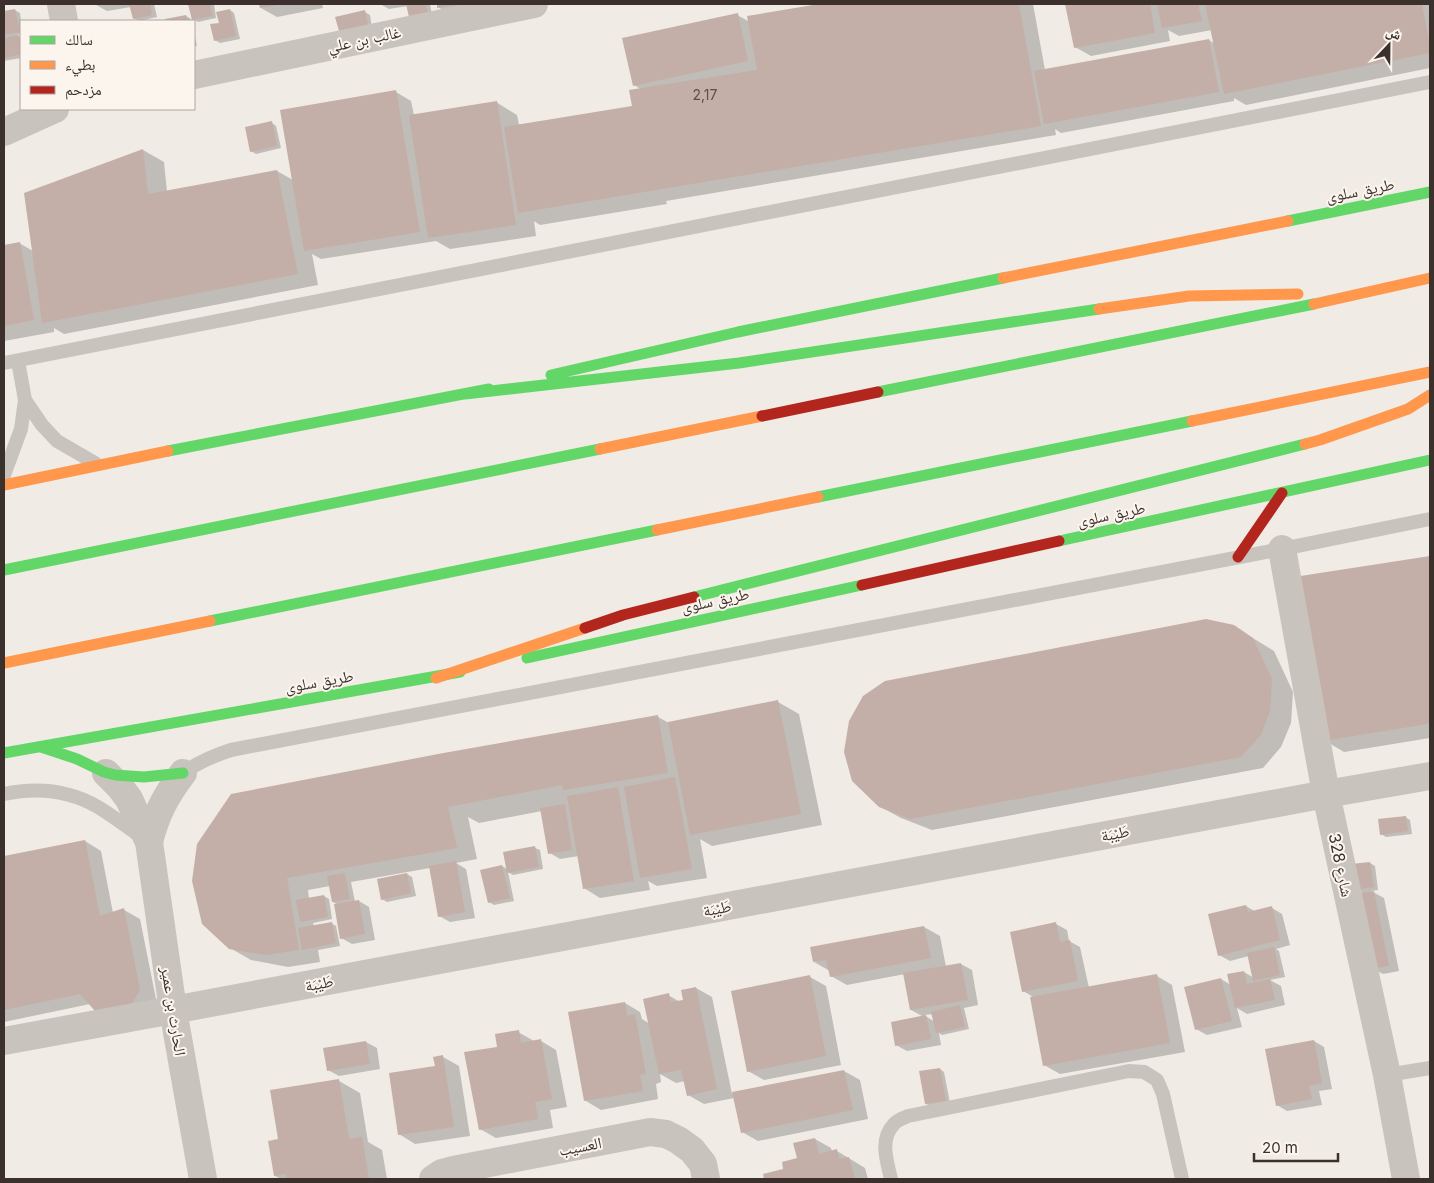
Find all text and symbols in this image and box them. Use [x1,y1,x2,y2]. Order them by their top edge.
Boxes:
legend [20,20,195,110]
north arrow [1364,20,1414,70]
street label: غالب بن علي [326,21,403,60]
text: ش [1384,22,1404,44]
text: سالك [65,30,93,49]
text: بطيء [65,55,95,77]
text: مزدحم [65,80,102,100]
house number: 2,17 [693,86,718,103]
street label: طريق سلوى [1324,174,1396,207]
street label: طريق سلوى [1075,497,1147,532]
street label: طريق سلوى [679,583,751,618]
street label: طريق سلوى [283,665,355,698]
street label: طَيْبَة [1099,820,1131,846]
street label: شارع 328 [1324,831,1357,899]
street label: طَيْبَة [701,895,733,921]
street label: الحارث بن عمير [156,964,191,1057]
street label: طَيْبَة [303,970,335,996]
scale bar [1254,1130,1338,1162]
street label: العسيب [557,1132,603,1160]
text: 20 m [1262,1138,1298,1157]

